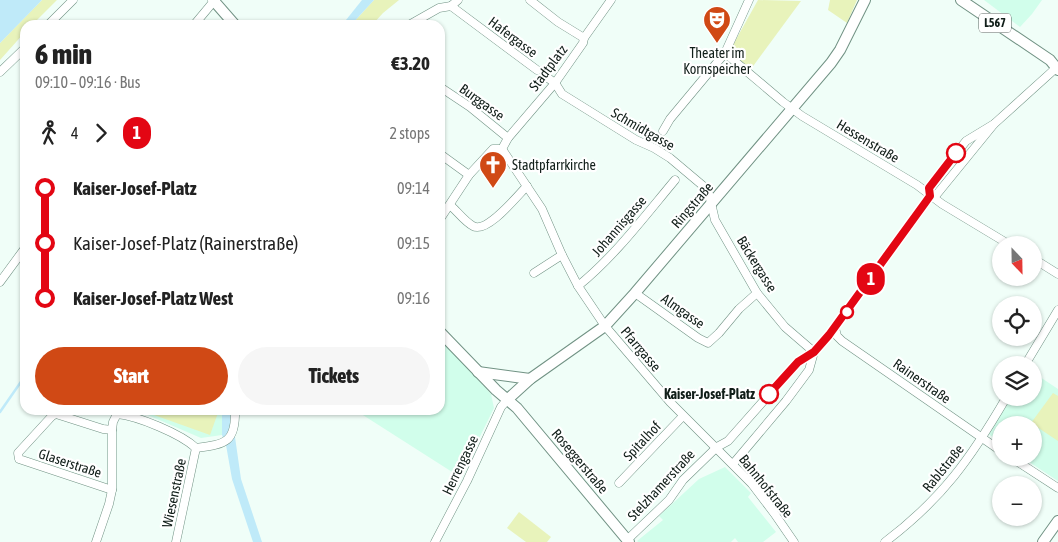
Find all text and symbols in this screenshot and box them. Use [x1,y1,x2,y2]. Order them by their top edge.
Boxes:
theatre icon: Theater im Kornspeicher [702,5,732,44]
street label: Hafergasse [485,13,541,61]
road number: L567 [979,13,1011,32]
text: 6 min [35,38,92,70]
street label: Stadtplatz [526,42,570,94]
place label: Theater im Kornspeicher [683,45,752,77]
text: €3.20 [391,52,430,74]
text: 09:10 – 09:16 · Bus [35,73,140,91]
street label: Burggasse [457,80,507,124]
street label: Schmidtgasse [609,104,677,154]
street label: Hessenstraße [834,116,902,166]
icon: walk [35,119,63,147]
icon: forward [87,119,115,147]
text: 1 [133,122,141,143]
text: 4 [71,124,79,142]
text: 2 stops [389,124,430,142]
unlabelled marker [946,143,966,163]
church icon: Stadtpfarrkirche [478,150,508,189]
place label: Stadtpfarrkirche [512,157,596,173]
text: Kaiser-Josef-Platz [73,177,197,199]
text: 09:14 [397,179,430,197]
street label: Ringstraße [668,179,716,231]
street label: Johannisgasse [588,193,650,259]
text: Kaiser-Josef-Platz (Rainerstraße) [73,232,298,254]
street label: Bäckergasse [734,233,780,295]
text: 09:15 [397,234,430,252]
north arrow [992,236,1042,286]
map controls [992,236,1042,526]
line badge: 1 [855,263,887,295]
text: 1 [867,268,875,289]
text: Kaiser-Josef-Platz West [73,287,233,309]
text: 09:16 [397,289,430,307]
street label: Almgasse [658,290,708,332]
button: locate [992,296,1042,346]
unlabelled marker [840,305,854,319]
street label: Pfarrgasse [618,323,664,375]
button: Start [35,347,228,405]
button: Tickets [238,347,430,405]
street label: Rainerstraße [890,355,954,407]
button: layers [992,356,1042,406]
marker: Kaiser-Josef-Platz [759,384,779,404]
place label: Kaiser-Josef-Platz [664,386,755,402]
button: + [992,416,1042,466]
street label: Spitalhof [620,418,664,464]
street label: Roseggerstraße [548,426,612,496]
street label: Herrengasse [439,433,481,497]
street label: Rablstraße [919,441,967,495]
street label: Glaserstraße [36,445,104,481]
street label: Stelzhamerstraße [624,446,698,524]
street label: Bahnhofstraße [736,451,796,521]
street label: Wiesenstraße [159,457,189,529]
button: − [992,476,1042,526]

